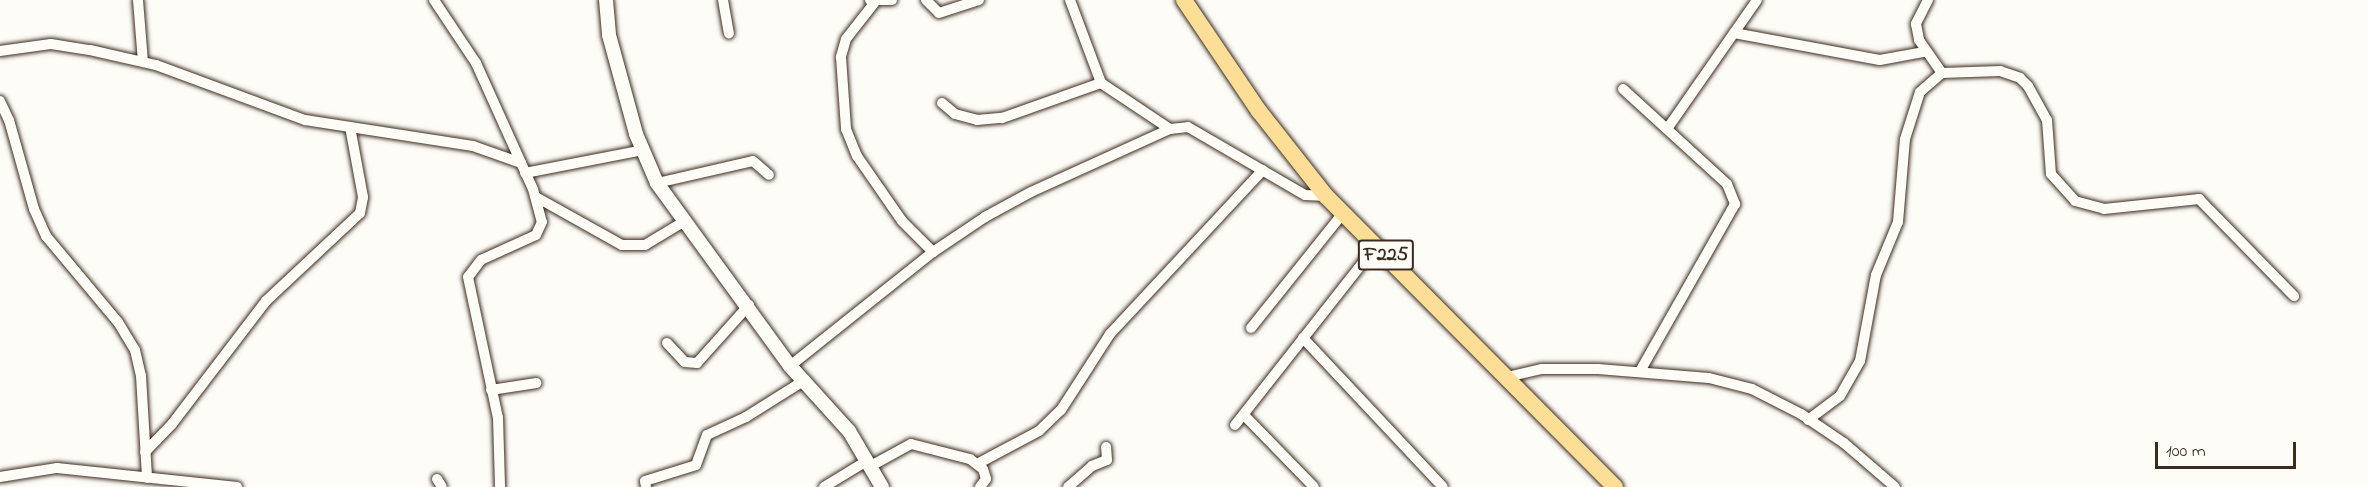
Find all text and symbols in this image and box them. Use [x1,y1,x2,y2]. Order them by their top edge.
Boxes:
road number: F225 [1358,238,1414,272]
scale bar [2158,430,2299,468]
text: 100 m [2166,439,2206,465]

